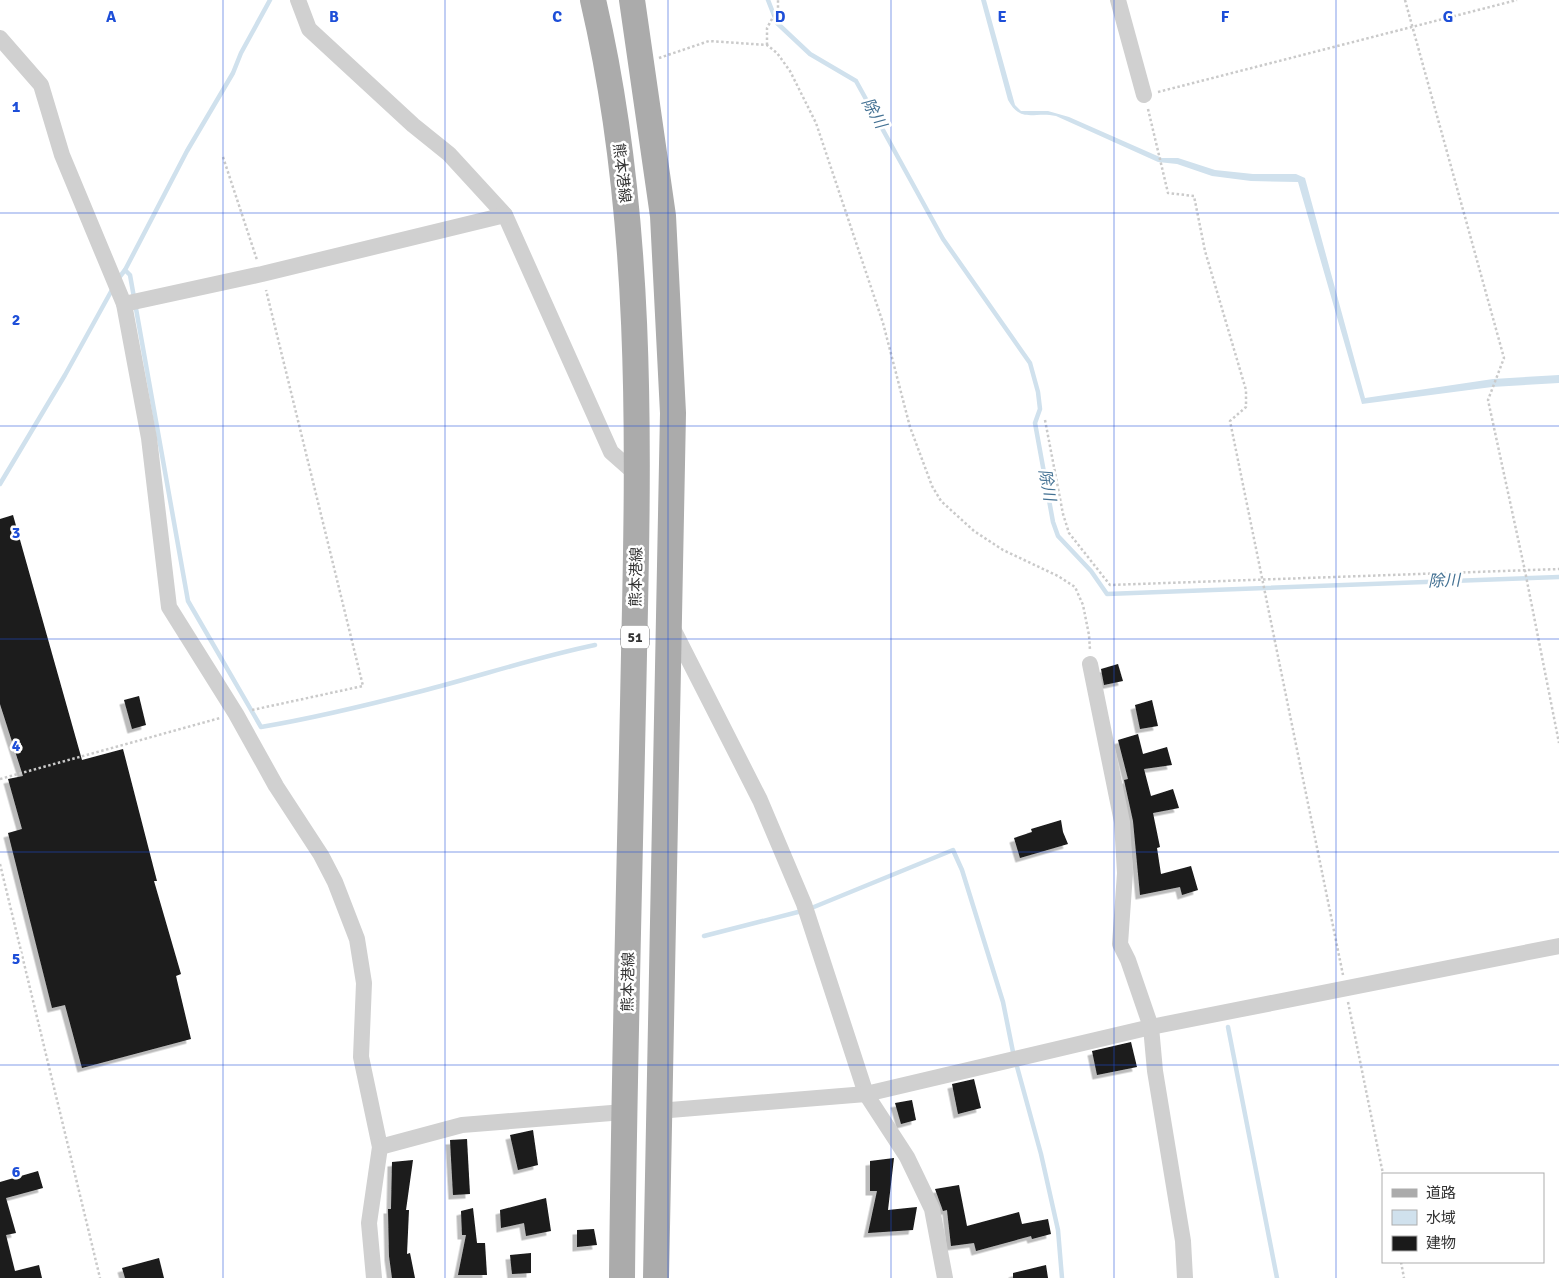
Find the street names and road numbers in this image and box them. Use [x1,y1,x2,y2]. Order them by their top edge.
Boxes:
street label: 熊本港線 [609,142,635,204]
street label: 熊本港線 [626,547,646,607]
road number: 51 [621,626,649,649]
street label: 熊本港線 [618,952,638,1012]

